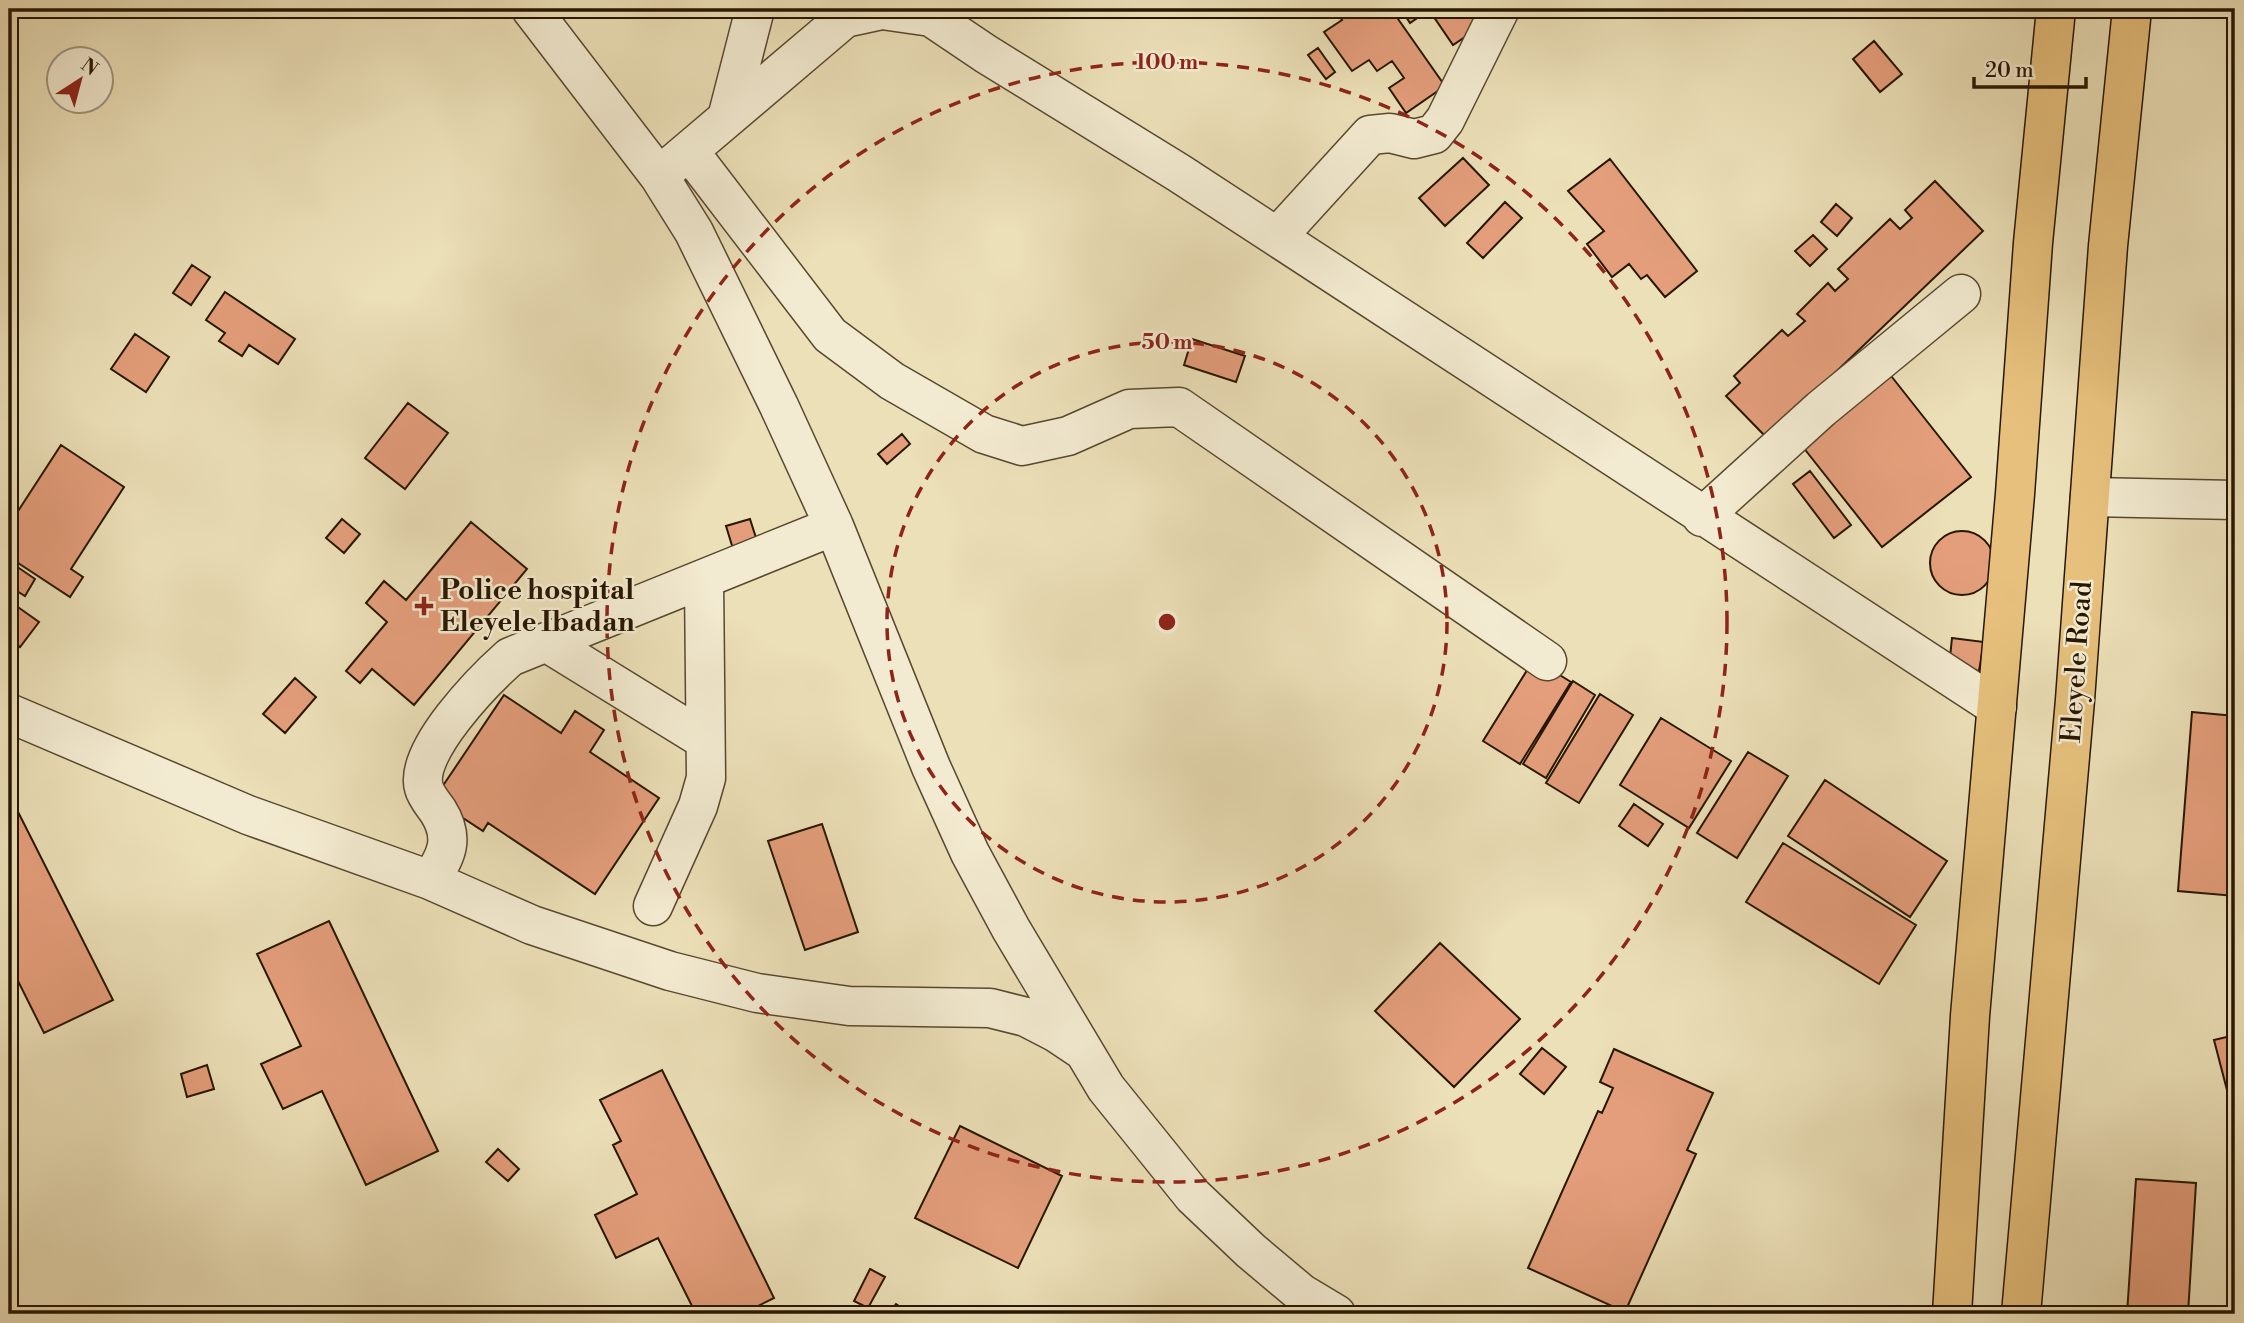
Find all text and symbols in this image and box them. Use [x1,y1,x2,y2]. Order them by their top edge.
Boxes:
north arrow [46,46,116,116]
scale bar [1974,46,2086,90]
text: 100 m [1136,50,1198,76]
text: N [76,53,103,81]
text: 20 m [1985,58,2034,84]
text: 50 m [1142,330,1192,356]
place label: Police hospital Eleyele Ibadan [440,573,635,640]
street label: Eleyele Road [2054,580,2100,744]
marker: Police hospital Eleyele Ibadan [414,596,434,616]
centre of rings [1155,610,1179,634]

